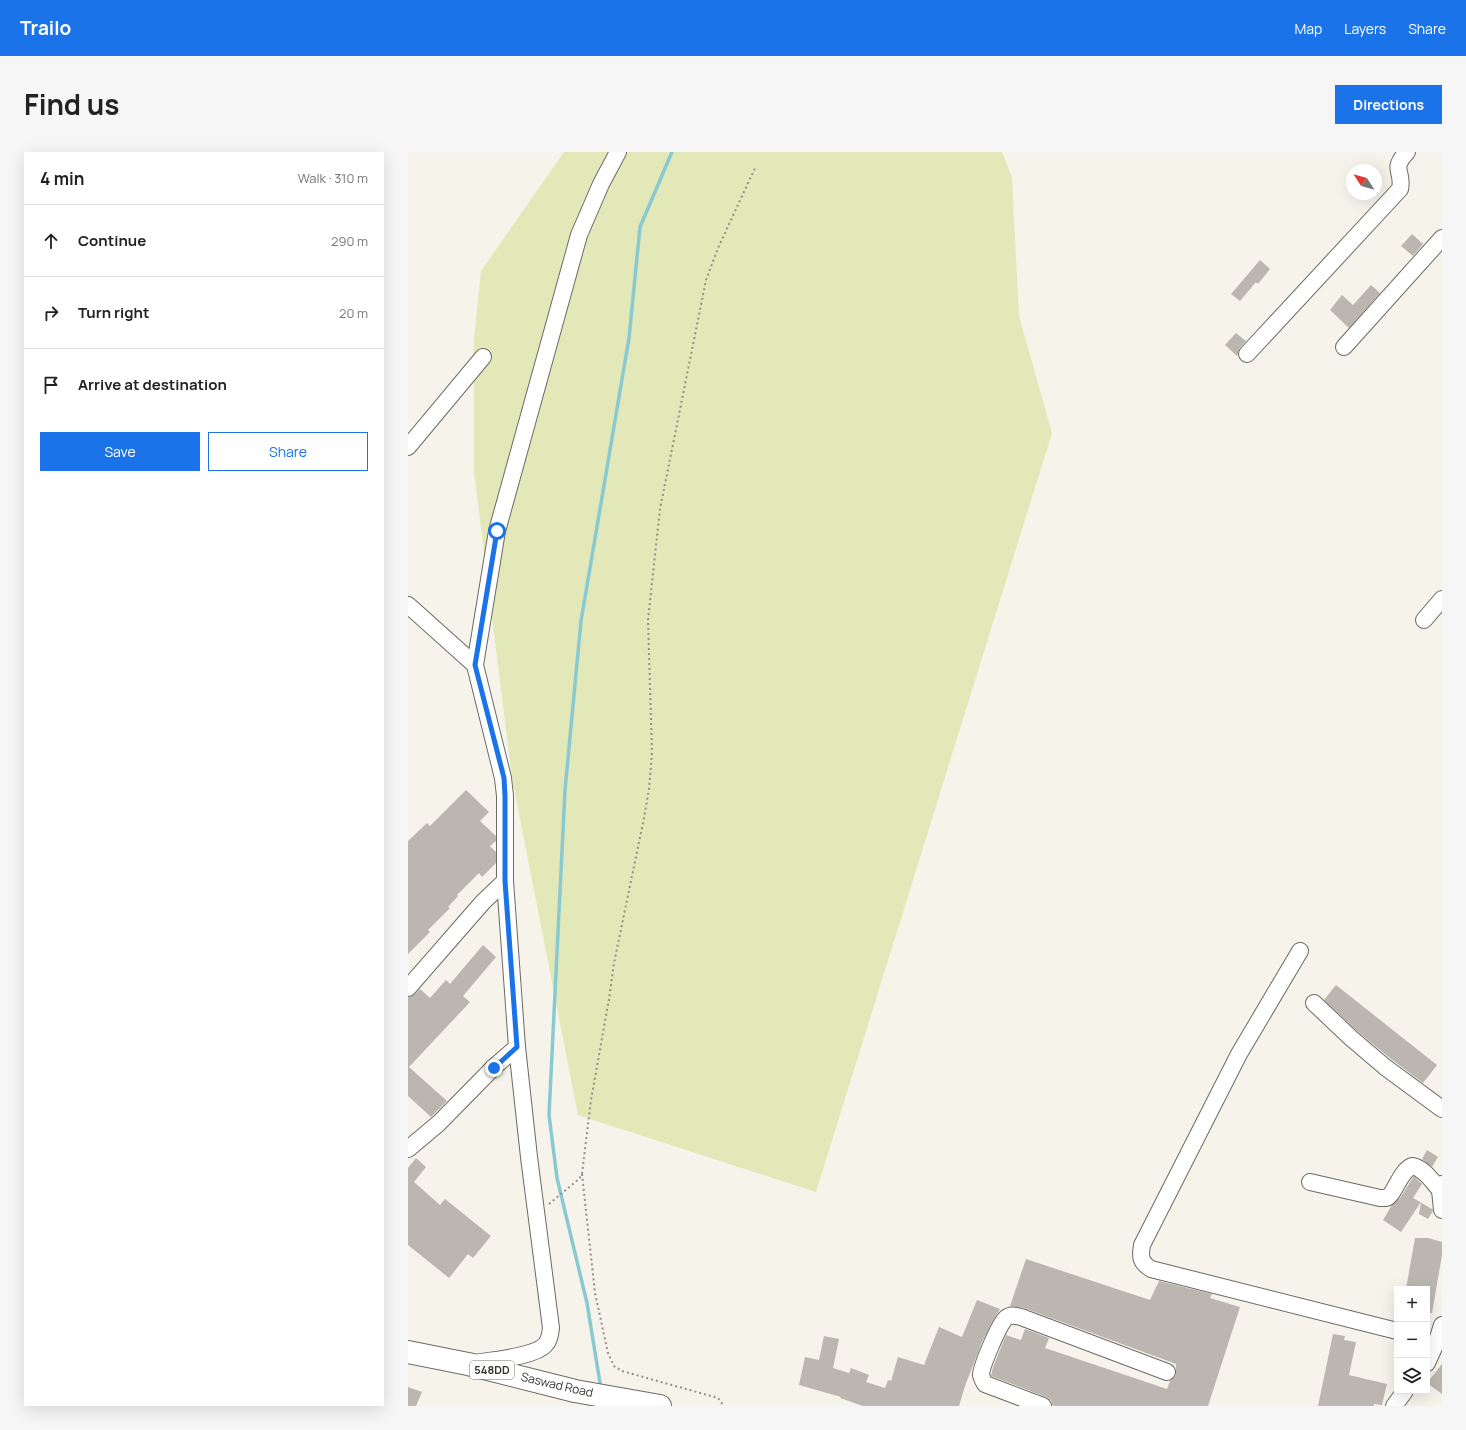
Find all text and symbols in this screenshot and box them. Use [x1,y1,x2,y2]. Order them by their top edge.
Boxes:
text: Trailo [20,15,71,41]
text: Map [1294,19,1322,38]
text: Layers [1344,19,1386,38]
text: Share [1408,19,1446,38]
text: Find us [24,85,119,123]
button: Directions [1335,85,1442,124]
north arrow [1346,164,1382,200]
text: 4 min [40,167,84,190]
text: Walk · 310 m [298,169,368,187]
icon: ahead [40,230,62,252]
text: Continue [78,230,146,251]
text: 290 m [331,232,368,250]
icon: right [40,302,62,324]
text: Turn right [78,302,149,323]
text: 20 m [339,304,368,322]
icon: arrive [40,374,62,396]
text: Arrive at destination [78,374,227,395]
button: Save [40,432,200,471]
button: Share [208,432,368,471]
route start [488,522,506,540]
route end [485,1059,503,1077]
map controls [1394,1286,1430,1394]
button: + [1394,1286,1430,1322]
button: − [1394,1322,1430,1358]
button: layers [1394,1358,1430,1394]
road number: 548DD [470,1361,514,1379]
street label: Saswad Road [519,1368,595,1401]

